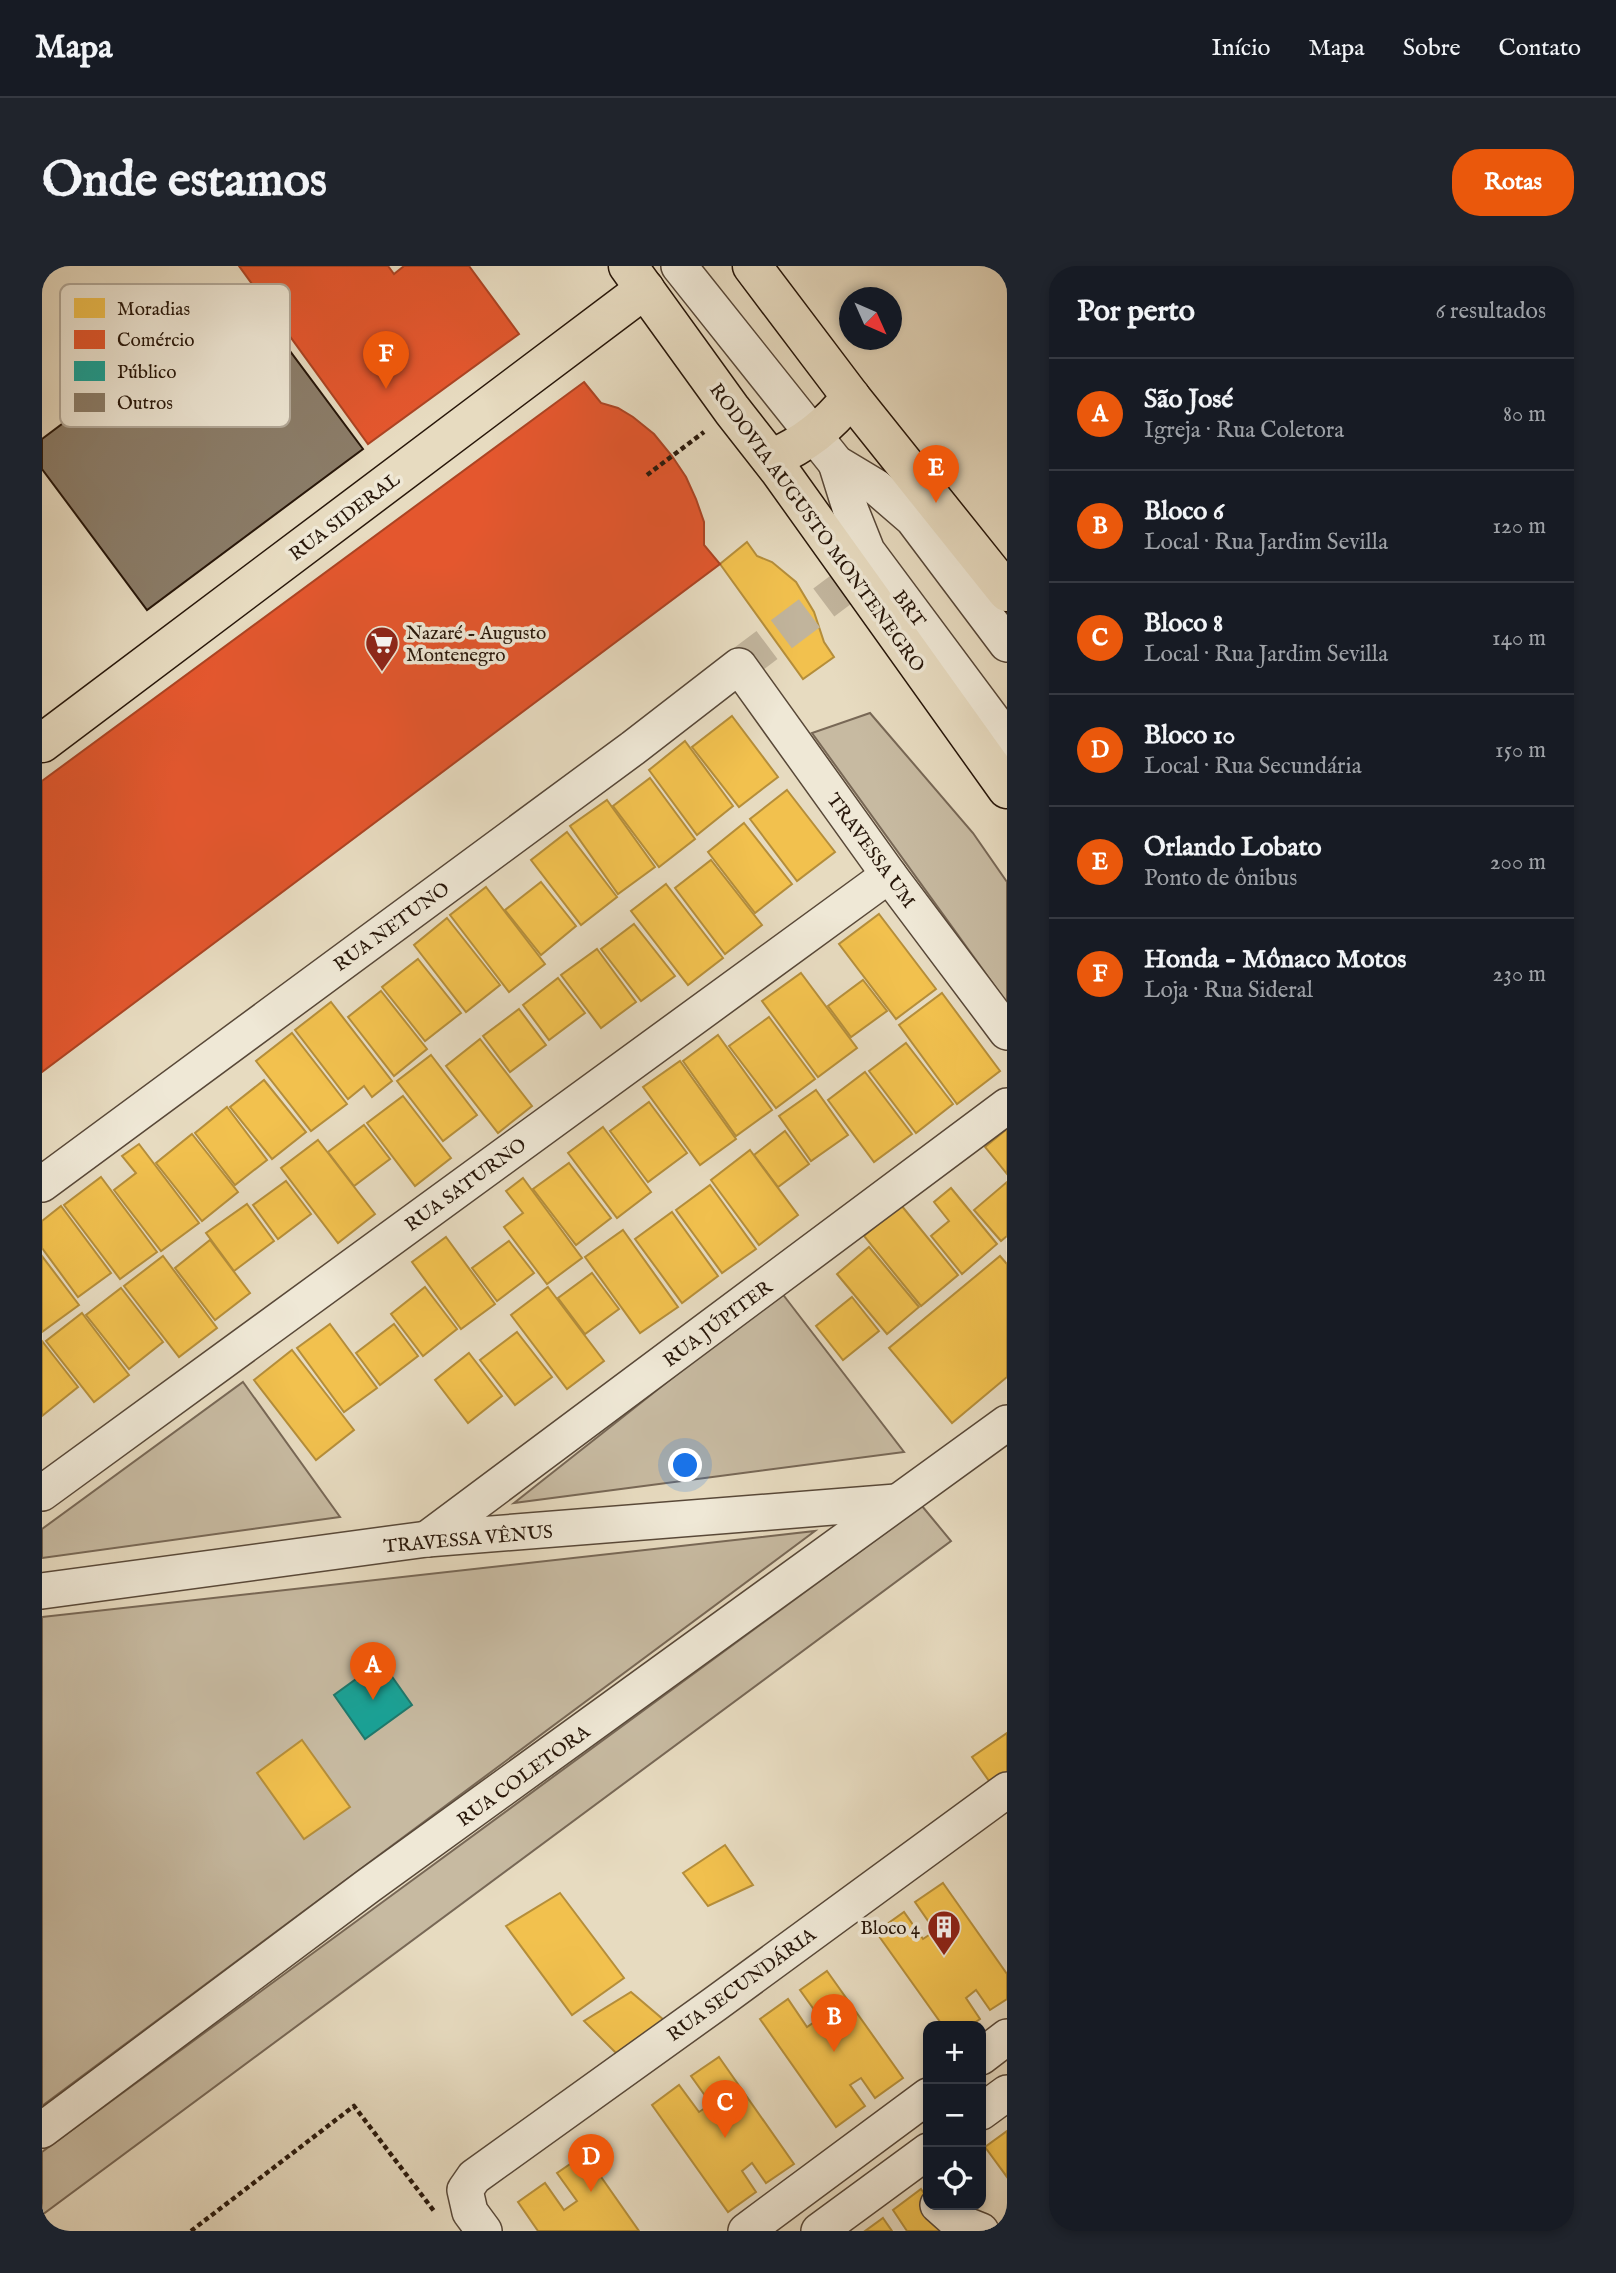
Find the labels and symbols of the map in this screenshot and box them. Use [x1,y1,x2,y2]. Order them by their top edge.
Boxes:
legend [60,284,290,427]
north arrow [839,287,902,350]
text: Moradias [117,298,190,322]
text: Comércio [117,329,195,353]
pin: F [363,331,409,389]
text: Público [117,361,177,385]
street label: RODOVIA AUGUSTO MONTENEGRO [703,379,929,678]
text: Outros [117,392,173,416]
pin: E [913,445,959,503]
street label: RUA SIDERAL [285,468,406,567]
street label: BRT [887,586,930,633]
place label: Nazaré - Augusto Montenegro [406,622,546,668]
supermarket icon: Nazaré - Augusto Montenegro [363,624,401,673]
street label: TRAVESSA UM [821,789,920,913]
street label: RUA NETUNO [329,877,455,978]
street label: RUA SATURNO [401,1133,532,1238]
street label: RUA JÚPITER [659,1275,778,1373]
your location [668,1448,702,1482]
street label: TRAVESSA VÊNUS [382,1520,554,1559]
pin: A [350,1642,396,1700]
street label: RUA COLETORA [453,1720,596,1833]
building icon: Bloco 4 [925,1908,963,1957]
place label: Bloco 4 [860,1917,921,1941]
street label: RUA SECUNDÁRIA [663,1922,822,2048]
pin: B [811,1994,857,2052]
pin: C [702,2080,748,2138]
pin: D [568,2134,614,2192]

